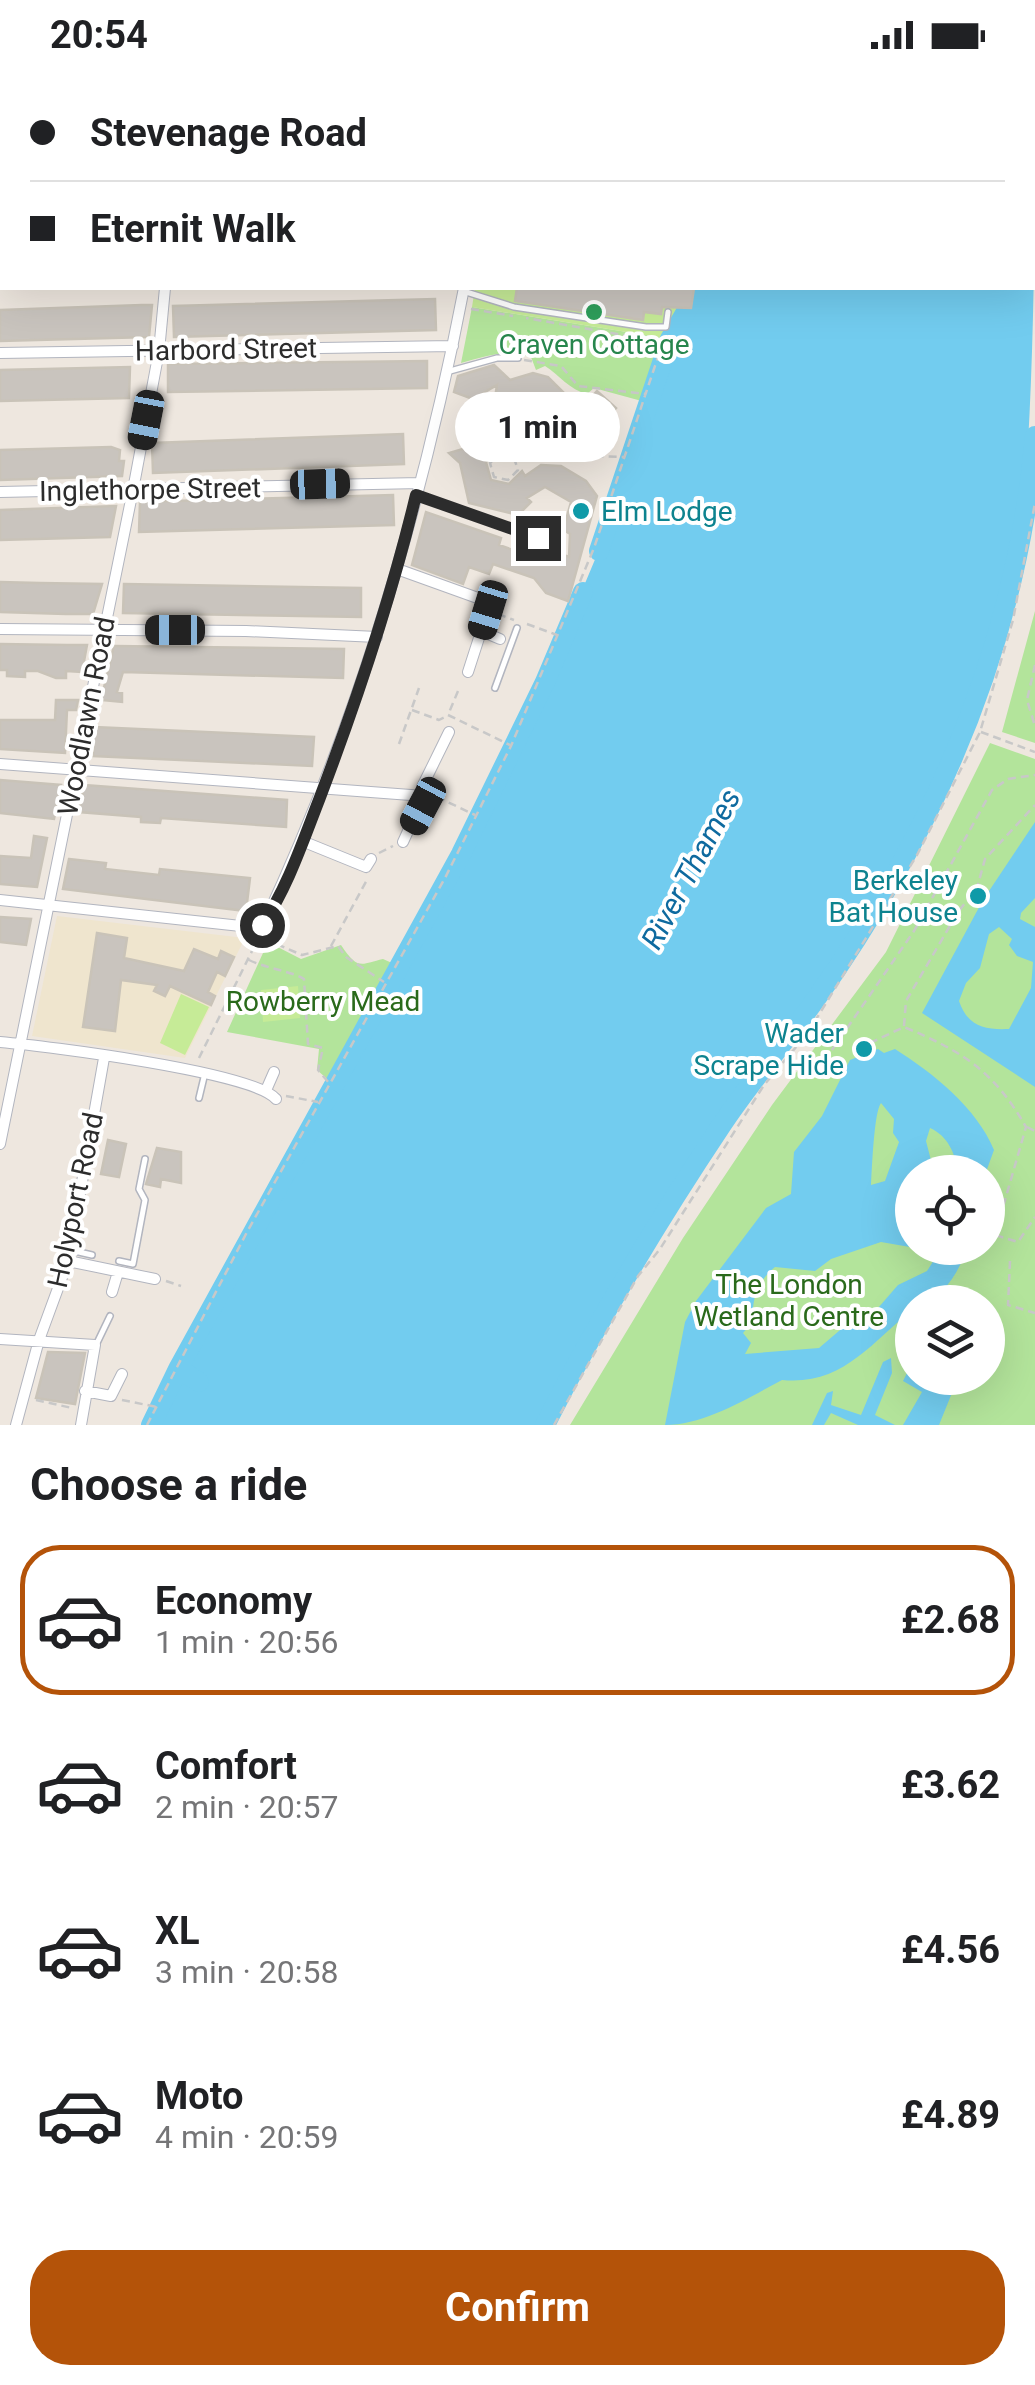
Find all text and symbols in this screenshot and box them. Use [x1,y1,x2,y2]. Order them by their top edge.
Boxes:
text: 20:54 [50,13,148,57]
text: Stevenage Road [90,111,367,155]
text: Eternit Walk [90,207,296,251]
marker: Craven Cottage [583,301,605,323]
place label: Craven Cottage [498,328,690,361]
street label: Harbord Street [135,331,317,368]
car [126,388,166,452]
callout: 1 min [456,393,620,463]
text: 1 min [497,408,578,446]
car [289,468,351,500]
street label: Inglethorpe Street [39,471,261,508]
place label: Elm Lodge [601,495,733,528]
marker: Elm Lodge [570,500,592,522]
route end [516,516,561,561]
car [465,577,511,643]
street label: Woodlawn Road [51,614,122,818]
car [145,615,205,645]
car [396,772,450,840]
water label: River Thames [634,783,747,955]
place label: Berkeley Bat House [829,864,958,929]
marker: Berkeley Bat House [967,885,989,907]
route start [240,903,285,948]
park label: Rowberry Mead [226,985,420,1018]
place label: Wader Scrape Hide [694,1017,845,1082]
marker: Wader Scrape Hide [853,1038,875,1060]
street label: Holyport Road [41,1110,110,1291]
map controls [895,1155,1005,1395]
button: locate [895,1155,1005,1265]
park label: The London Wetland Centre [694,1268,884,1333]
button: layers [895,1285,1005,1395]
text: Choose a ride [30,1458,307,1511]
icon: car [35,1575,125,1665]
text: Economy [155,1579,312,1623]
text: £2.68 [901,1598,1000,1642]
text: 1 min · 20:56 [155,1623,338,1661]
icon: car [35,1740,125,1830]
text: Comfort [155,1744,297,1788]
text: £3.62 [901,1763,1000,1807]
text: 2 min · 20:57 [155,1788,338,1826]
icon: car [35,1905,125,1995]
text: XL [155,1909,200,1953]
text: £4.56 [901,1928,1000,1972]
text: 3 min · 20:58 [155,1953,338,1991]
icon: car [35,2070,125,2160]
text: Moto [155,2074,244,2118]
text: £4.89 [901,2093,1000,2137]
text: 4 min · 20:59 [155,2118,338,2156]
button: Confirm [30,2250,1005,2365]

